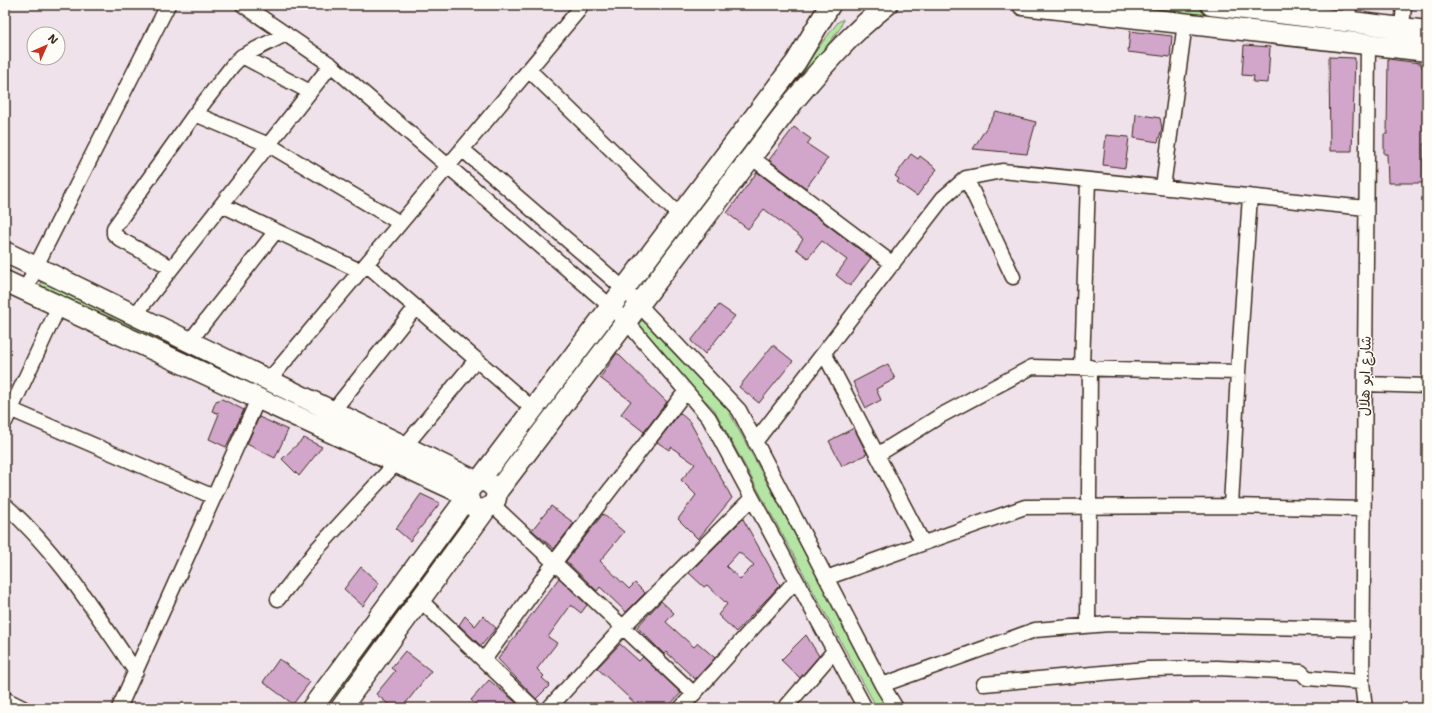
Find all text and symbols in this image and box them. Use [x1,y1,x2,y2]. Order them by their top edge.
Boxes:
north arrow [26,26,66,66]
text: N [44,31,61,48]
street label: شارع ابو هلال [1355,336,1376,416]

